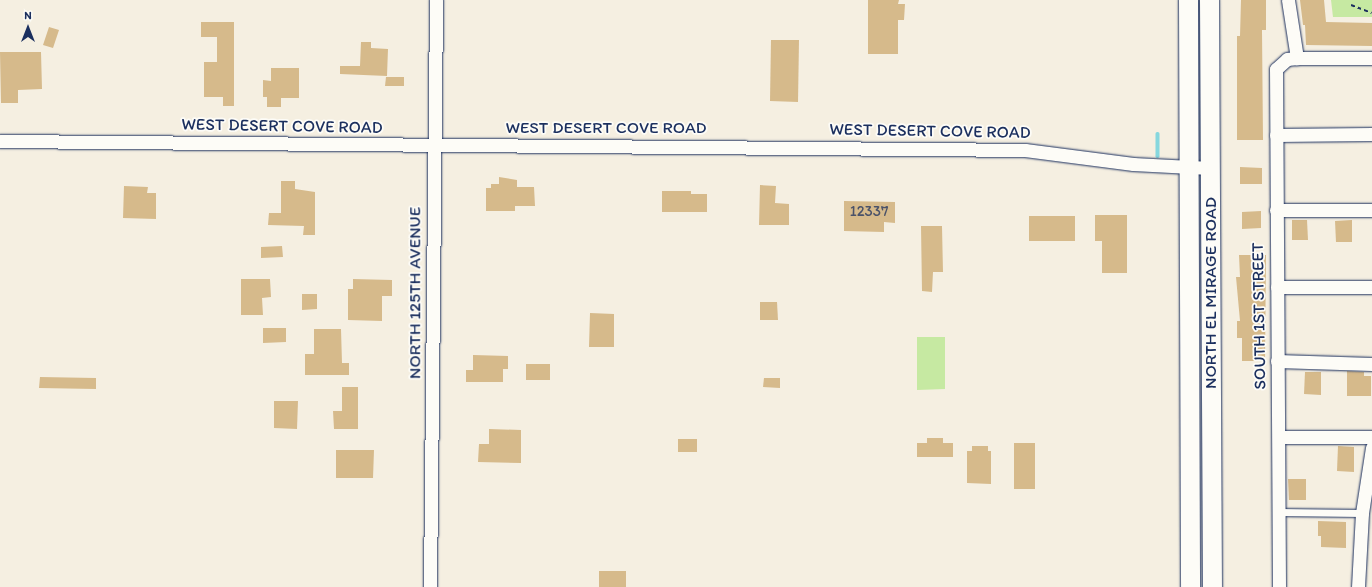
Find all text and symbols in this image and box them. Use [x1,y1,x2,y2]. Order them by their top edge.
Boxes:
north arrow [8,8,48,48]
text: N [24,9,32,22]
street label: WEST DESERT COVE ROAD [181,114,383,138]
street label: WEST DESERT COVE ROAD [505,118,707,138]
street label: WEST DESERT COVE ROAD [829,119,1031,143]
street label: NORTH EL MIRAGE ROAD [1201,197,1221,389]
house number: 12337 [850,203,888,221]
street label: NORTH 125TH AVENUE [405,207,425,379]
street label: SOUTH 1ST STREET [1248,242,1270,390]

